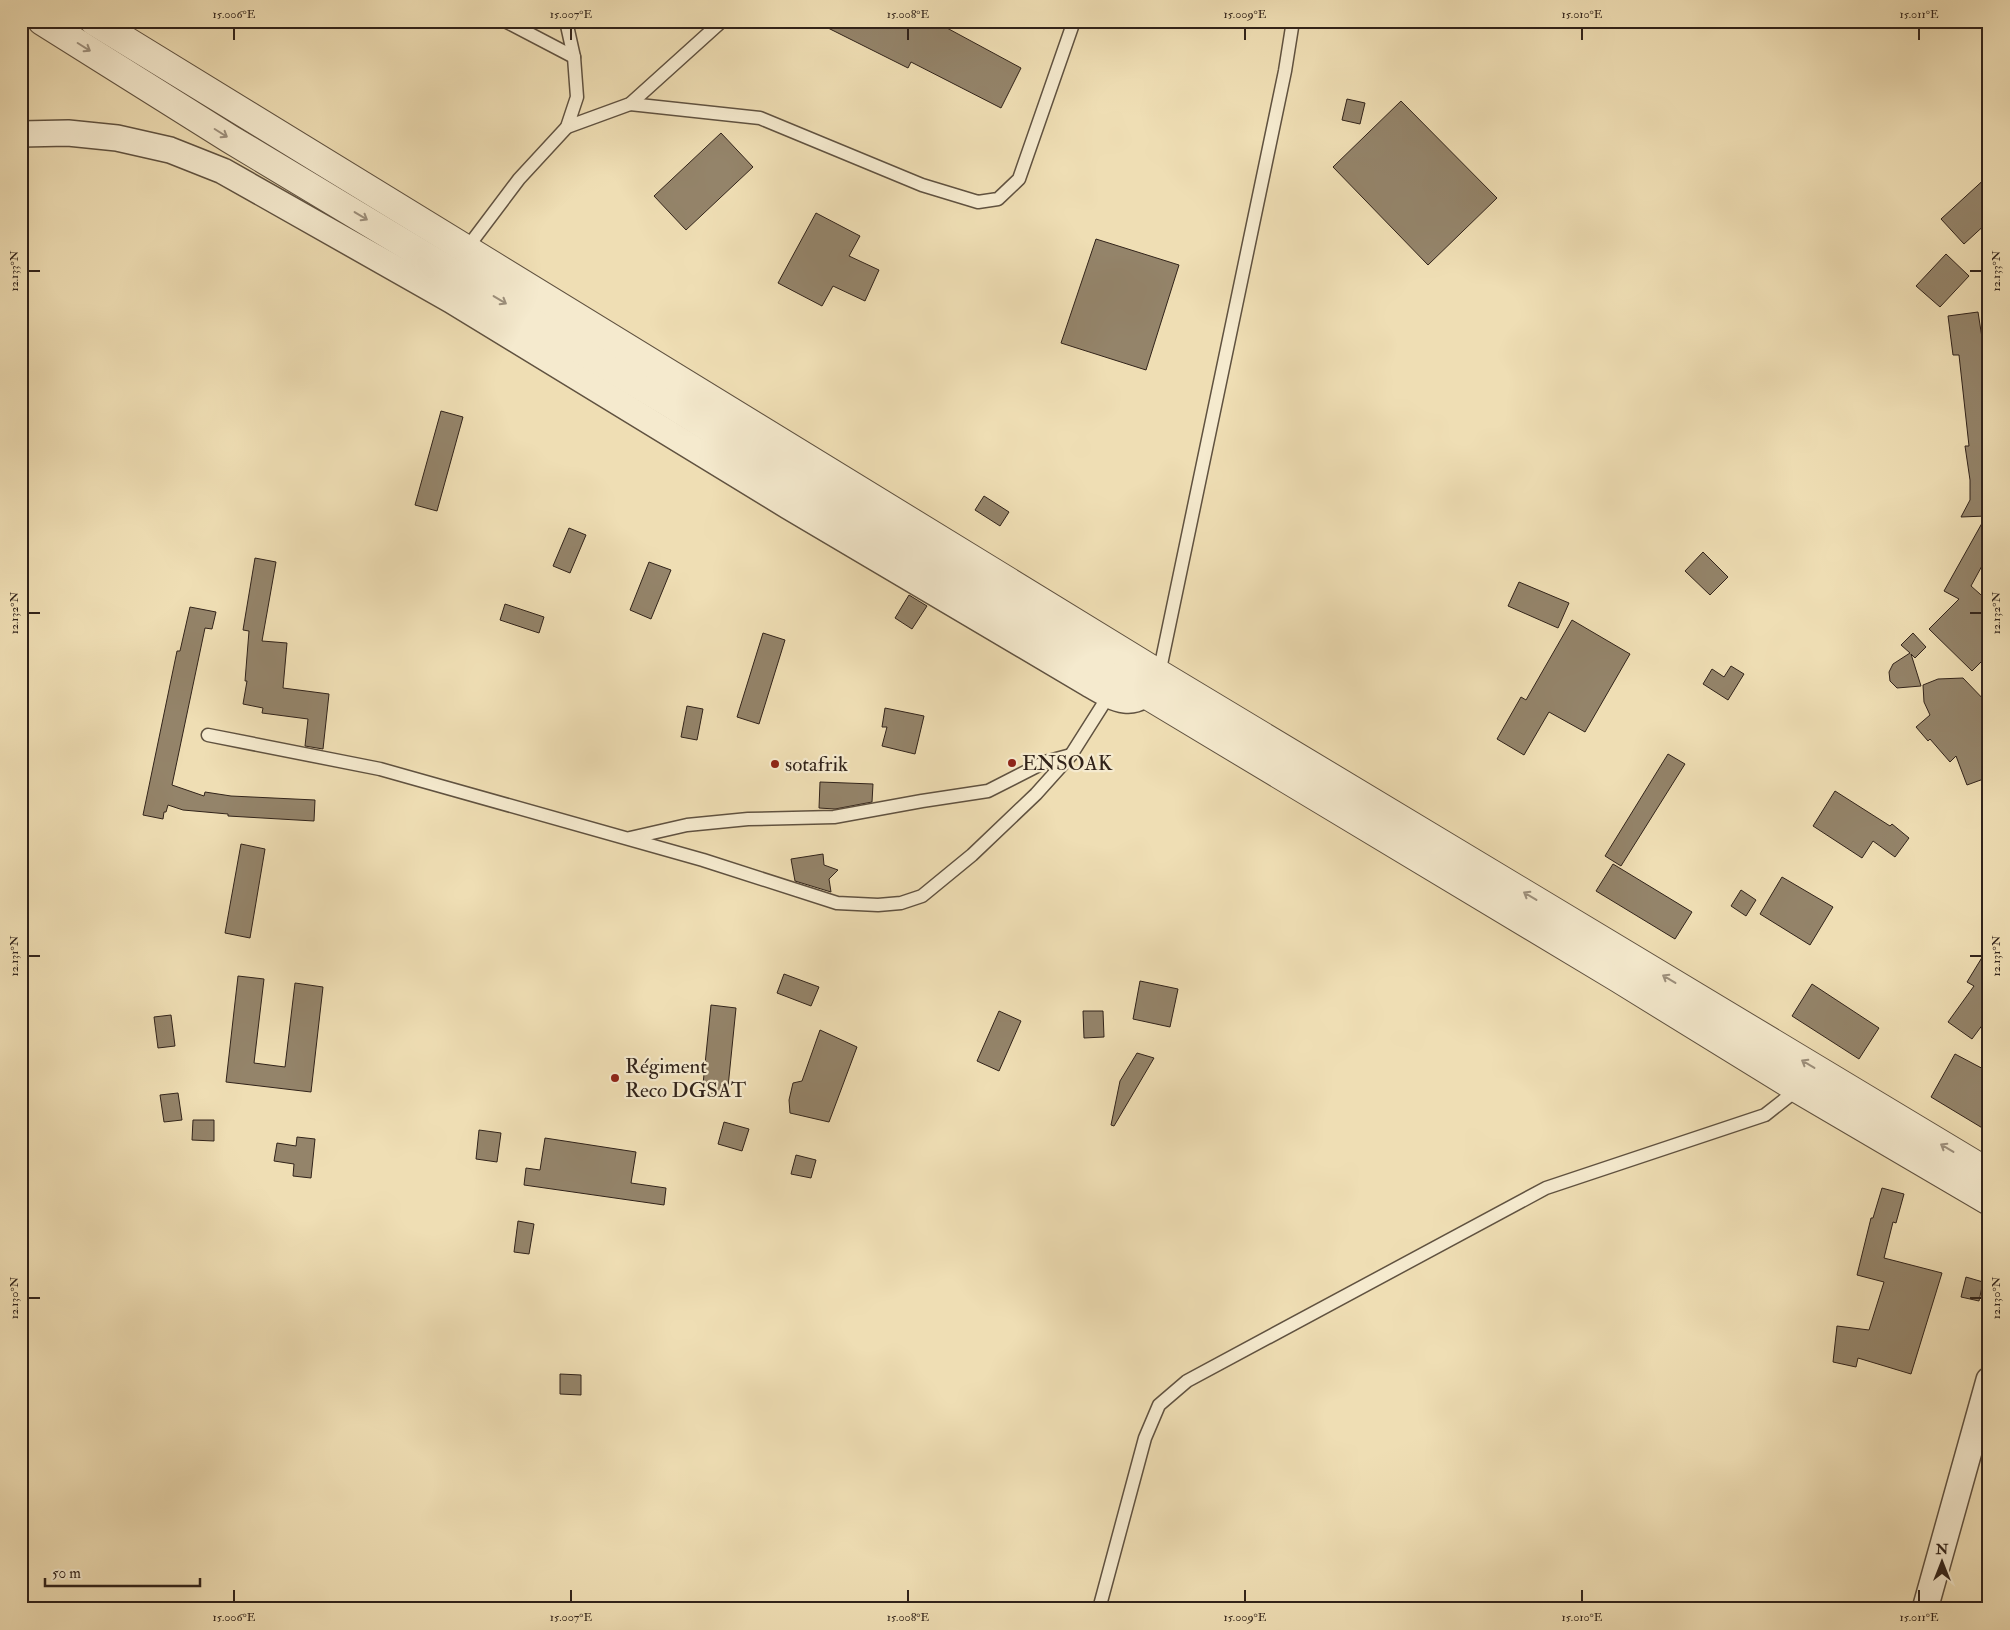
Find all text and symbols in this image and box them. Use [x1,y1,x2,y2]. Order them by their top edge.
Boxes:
text: 15.006°E [213,7,256,22]
text: 15.007°E [550,7,593,22]
text: 15.008°E [887,7,930,22]
text: 15.009°E [1224,7,1267,22]
text: 15.010°E [1562,7,1603,22]
text: 15.011°E [1899,7,1939,22]
one-way arrow [76,42,90,52]
one-way arrow [214,129,228,139]
one-way arrow [353,212,367,222]
text: 12.133°N [7,250,22,292]
text: 12.133°N [1989,250,2004,292]
one-way arrow [493,295,507,305]
text: 12.132°N [7,591,22,634]
text: 12.132°N [1989,591,2004,634]
place label: ENSOAK [1022,750,1113,777]
place label: sotafrik [785,751,848,778]
marker: ENSOAK [1006,757,1018,769]
marker: sotafrik [769,758,781,770]
one-way arrow [1523,890,1537,900]
text: 12.131°N [7,935,22,976]
text: 12.131°N [1989,935,2004,976]
one-way arrow [1663,974,1677,984]
place label: Régiment Reco DGSAT [625,1053,747,1104]
one-way arrow [1802,1058,1816,1068]
marker: Régiment Reco DGSAT [609,1072,621,1084]
one-way arrow [1941,1142,1955,1152]
text: 12.130°N [7,1276,22,1319]
text: 12.130°N [1989,1276,2004,1319]
north arrow [1918,1538,1968,1588]
text: N [1935,1541,1949,1558]
scale bar [45,1555,200,1587]
text: 50 m [52,1564,81,1583]
text: 15.006°E [213,1610,256,1625]
text: 15.007°E [550,1610,593,1625]
text: 15.008°E [887,1610,930,1625]
text: 15.009°E [1224,1610,1267,1625]
text: 15.010°E [1562,1610,1603,1625]
text: 15.011°E [1899,1610,1939,1625]

